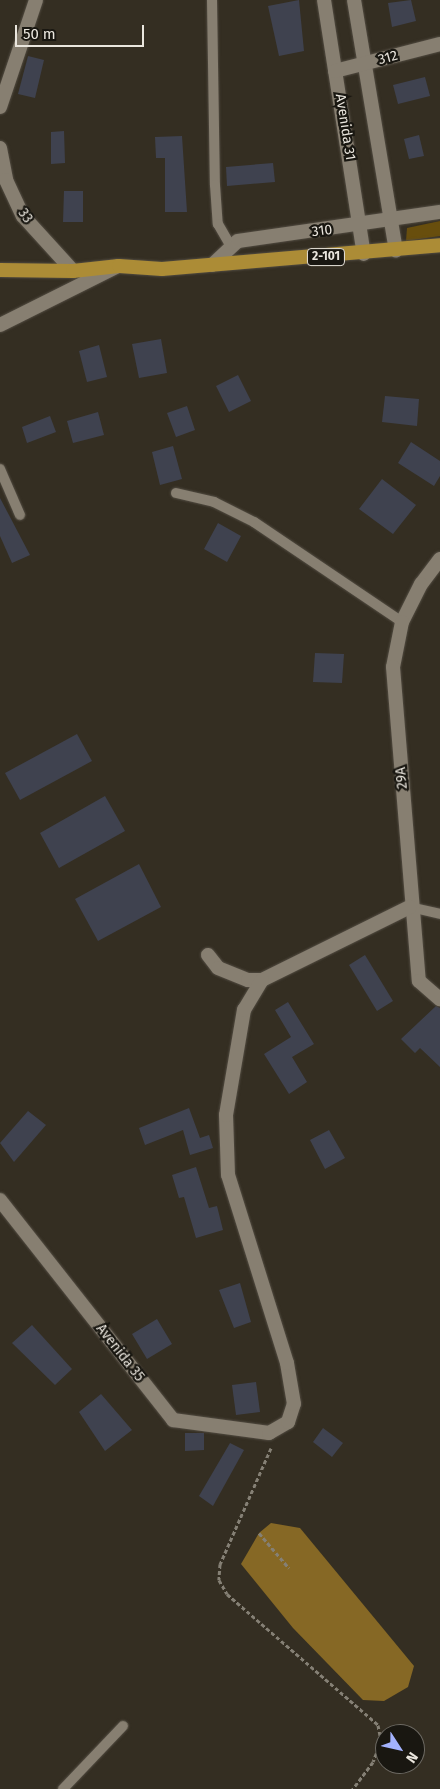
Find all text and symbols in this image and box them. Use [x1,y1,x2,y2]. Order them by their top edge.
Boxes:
scale bar [18,15,146,47]
text: 50 m [23,25,56,43]
street label: 312 [376,47,400,69]
street label: Avenida 31 [331,93,359,161]
street label: 33 [14,205,36,227]
street label: 310 [311,221,333,241]
road number: 2-101 [306,248,346,266]
street label: 29A [393,766,411,790]
street label: Avenida 35 [92,1321,148,1385]
north arrow [375,1724,425,1774]
text: N [402,1749,422,1766]

